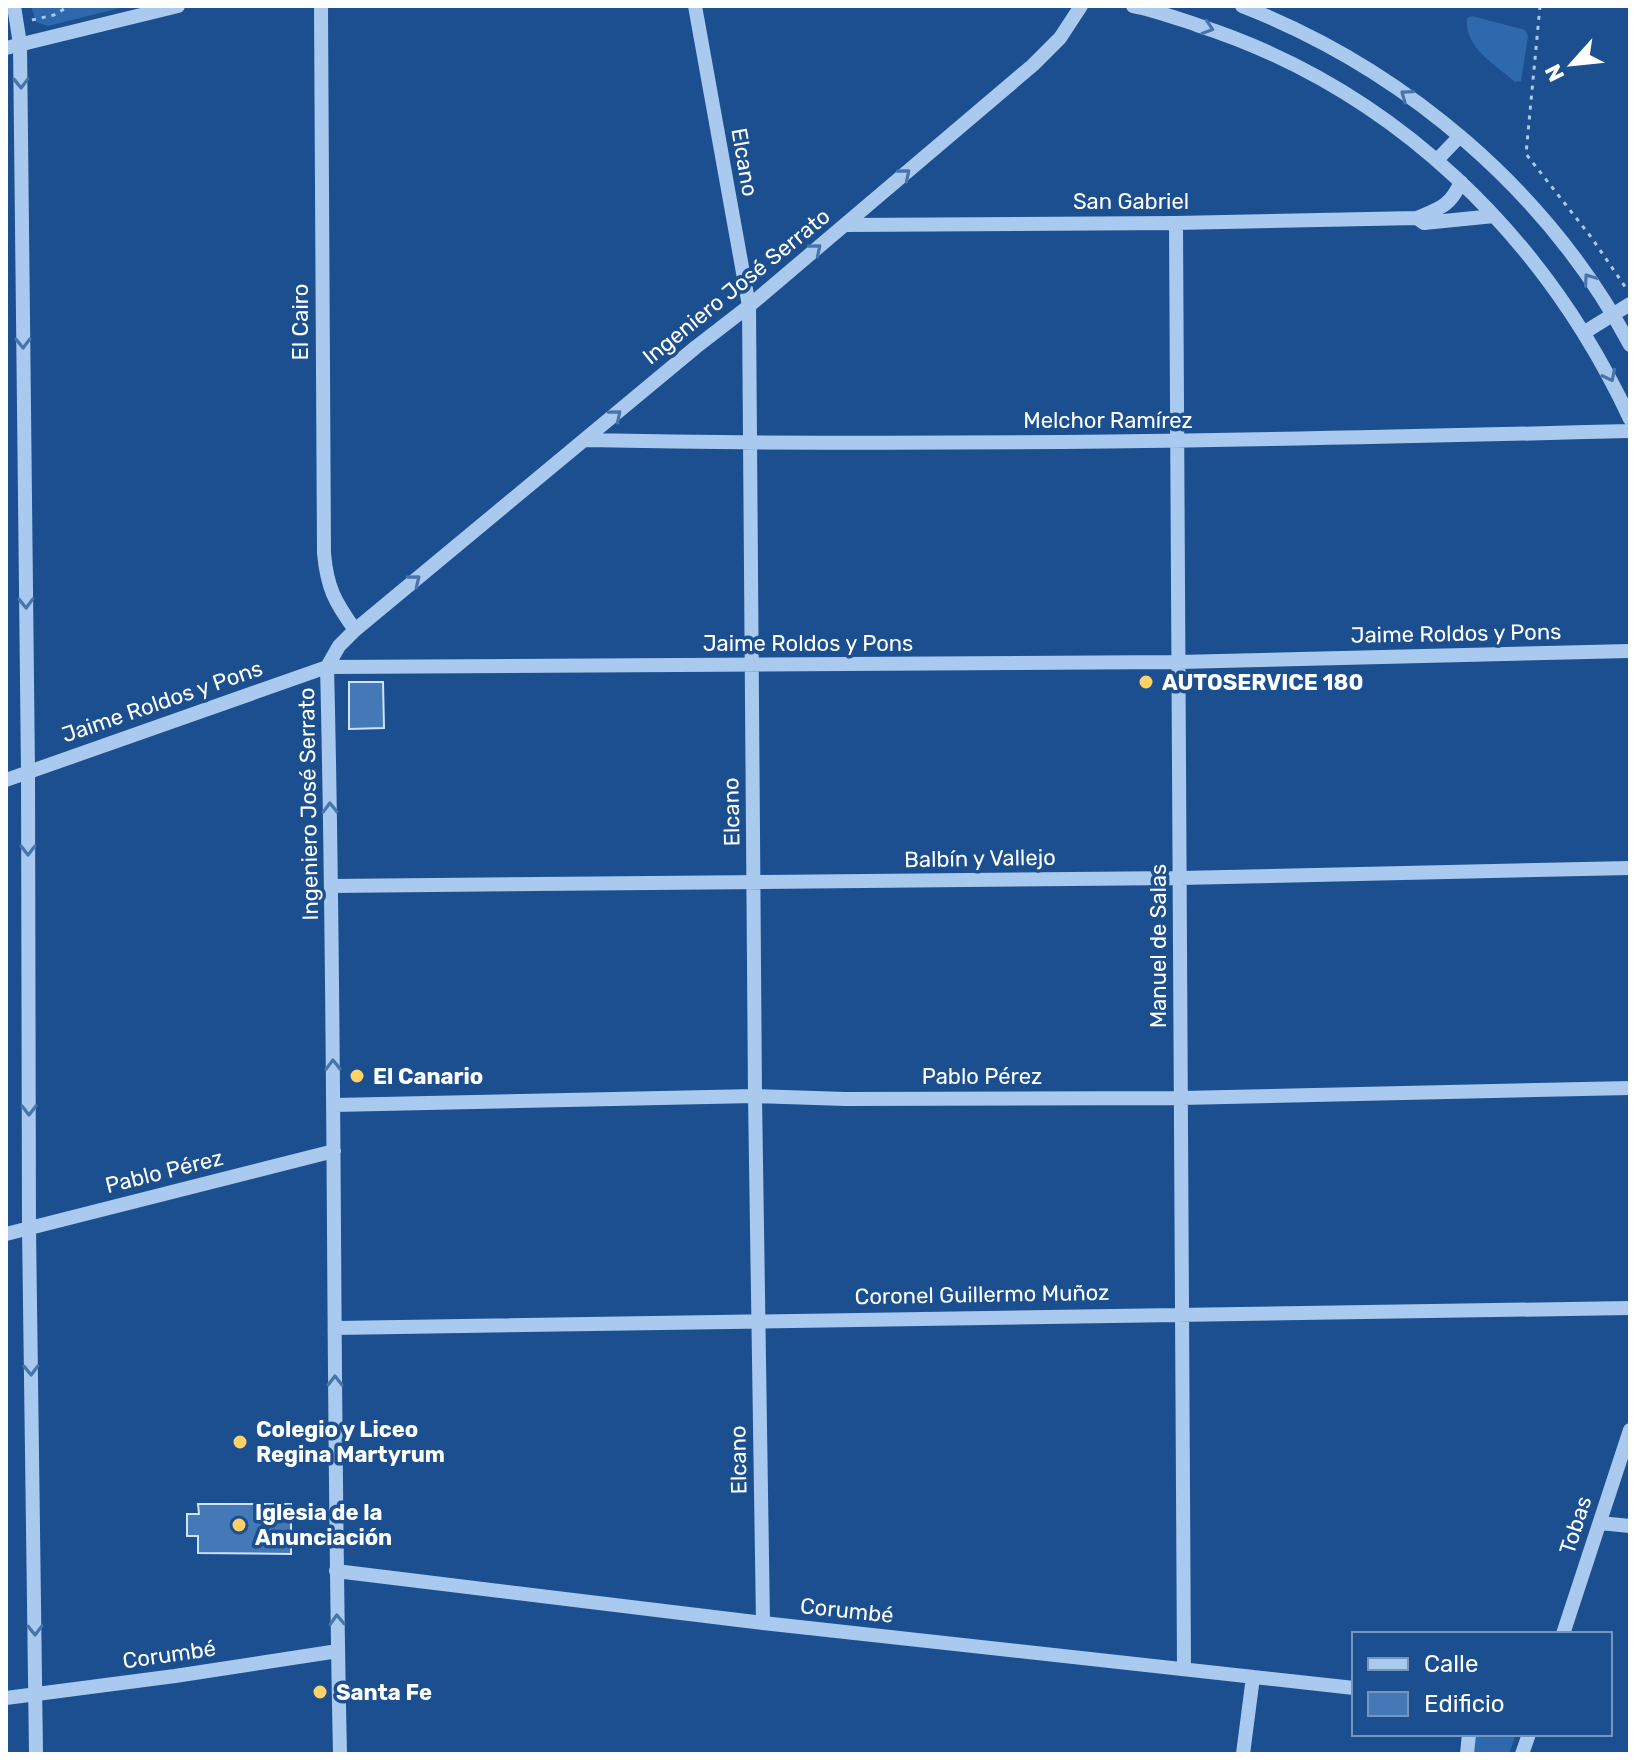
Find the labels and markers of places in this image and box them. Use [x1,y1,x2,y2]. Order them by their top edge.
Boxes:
place label: AUTOSERVICE 180 [1162,669,1363,696]
marker: AUTOSERVICE 180 [1137,673,1155,691]
place label: El Canario [373,1063,483,1090]
marker: El Canario [348,1067,366,1085]
place label: Colegio y Liceo Regina Martyrum [256,1416,445,1468]
marker: Colegio y Liceo Regina Martyrum [231,1433,249,1451]
place label: Iglesia de la Anunciación [255,1499,392,1551]
marker: Iglesia de la Anunciación [230,1516,248,1534]
place label: Santa Fe [336,1679,432,1706]
marker: Santa Fe [311,1683,329,1701]

